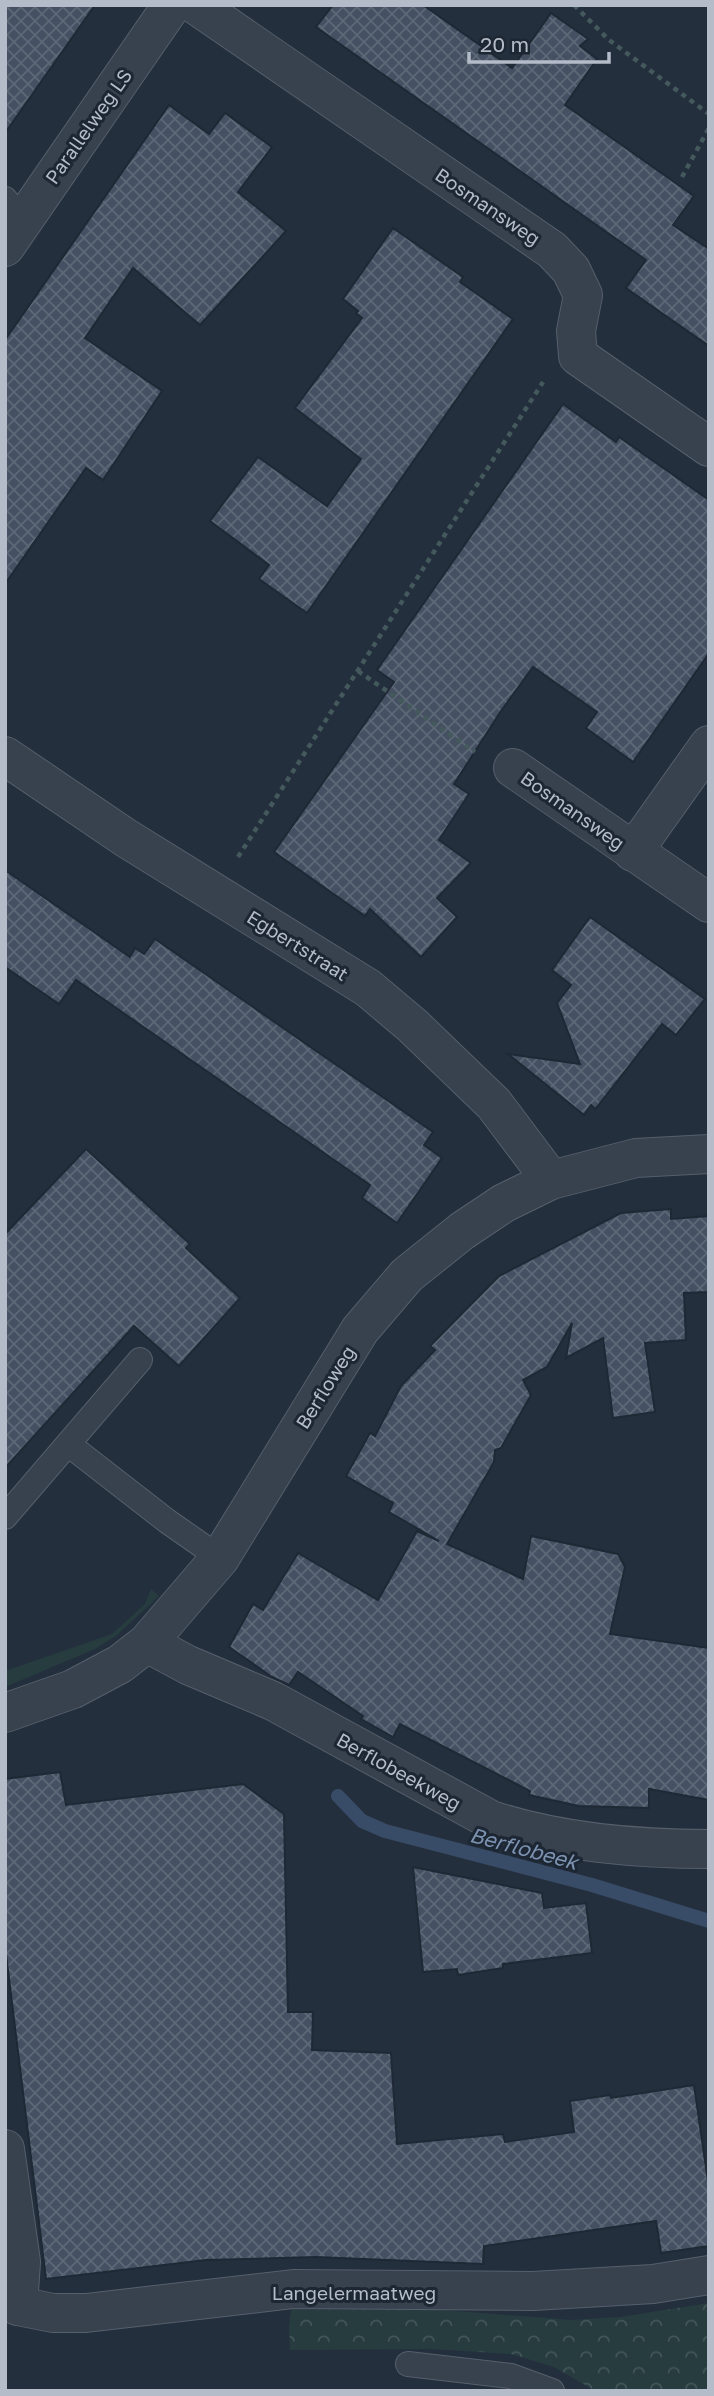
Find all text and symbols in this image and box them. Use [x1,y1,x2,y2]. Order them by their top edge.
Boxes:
scale bar [469,21,609,65]
text: 20 m [480,31,529,57]
street label: Parallelweg LS [40,64,136,188]
street label: Bosmansweg [431,163,545,249]
street label: Bosmansweg [517,766,629,854]
street label: Egbertstraat [243,905,353,985]
street label: Berfloweg [290,1341,360,1433]
street label: Berflobeekweg [333,1727,465,1815]
water label: Berflobeek [467,1821,583,1875]
street label: Langelermaatweg [272,2281,436,2304]

